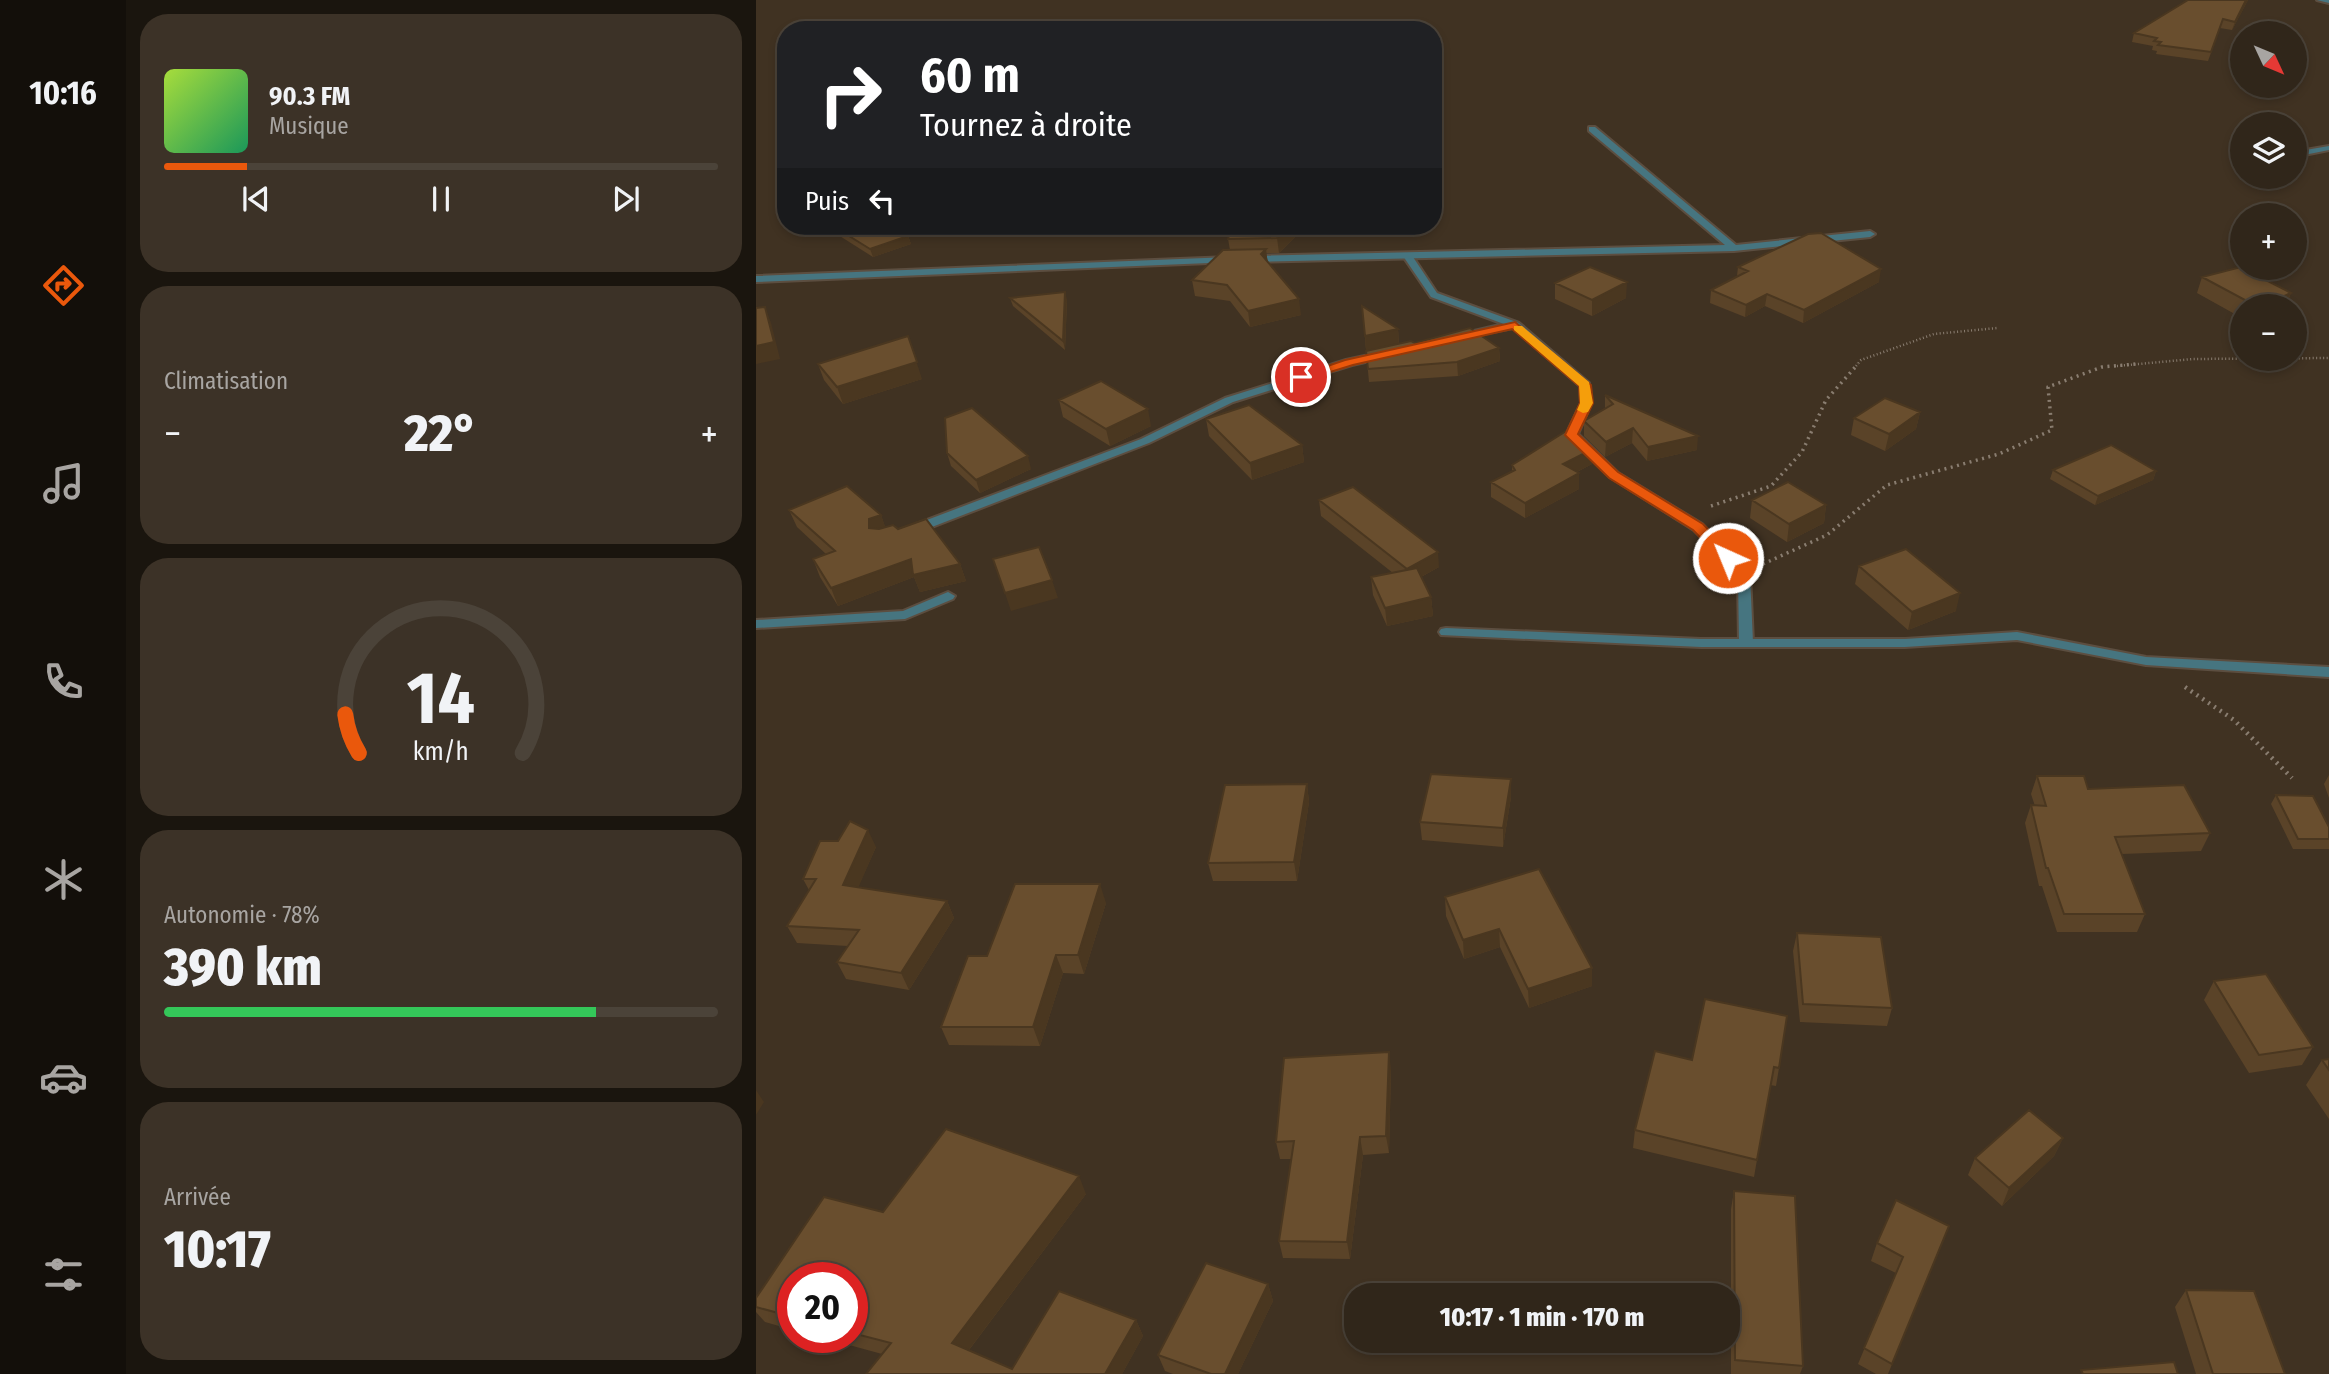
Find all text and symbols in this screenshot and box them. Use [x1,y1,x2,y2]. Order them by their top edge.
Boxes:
north arrow [2230,21,2306,98]
map controls [2230,21,2307,371]
text: 60 m [920,46,1020,105]
icon: right [805,49,896,140]
text: 10:16 [29,74,97,112]
text: 90.3 FM [269,81,350,112]
text: Tournez à droite [920,106,1132,144]
text: Musique [269,112,349,140]
button: layers [2230,112,2307,189]
icon: previous [237,180,275,218]
icon: pause [422,180,460,218]
icon: next [607,180,645,218]
icon: left [863,182,901,220]
text: Puis [805,186,849,217]
button: + [2230,203,2307,280]
icon: directions [39,261,88,310]
button: − [2230,294,2307,371]
pin [1271,347,1331,407]
icon: arrive [1282,358,1320,396]
text: Climatisation [164,367,288,395]
text: 22° [404,402,478,465]
text: − [164,411,181,457]
text: + [701,411,718,457]
icon: music [39,459,88,508]
position arrow [1691,521,1765,595]
text: 14 [407,655,475,742]
icon: phone [39,657,88,706]
text: km/h [413,737,469,767]
icon: climate [39,855,88,904]
text: Autonomie · 78% [164,901,320,929]
text: 390 km [164,936,322,999]
icon: car [39,1053,88,1102]
text: Arrivée [164,1183,231,1211]
text: 10:17 [164,1218,271,1281]
icon: filters [39,1250,88,1299]
speed limit sign: 20 [777,1262,868,1353]
text: 10:17 · 1 min · 170 m [1440,1302,1644,1333]

